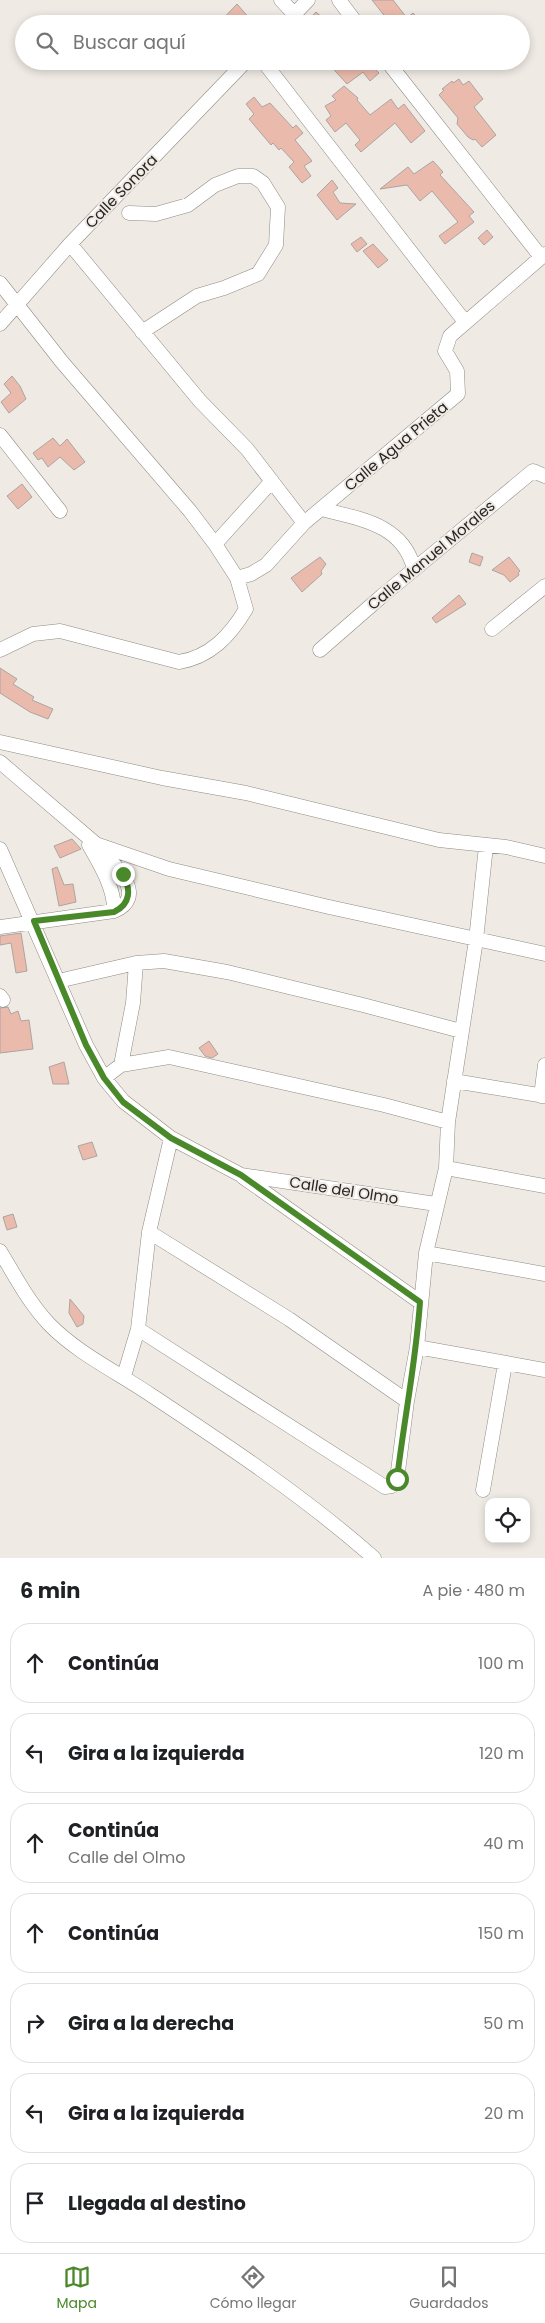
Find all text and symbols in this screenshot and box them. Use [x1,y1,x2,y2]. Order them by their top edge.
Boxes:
search box [15,15,530,70]
icon: search [33,29,61,57]
text: Buscar aquí [73,29,186,56]
street label: Calle Sonora [80,149,162,233]
street label: Calle Agua Prieta [340,396,452,496]
street label: Calle Manuel Morales [363,495,499,615]
route end [112,863,135,886]
street label: Calle del Olmo [288,1171,400,1209]
route start [386,1468,409,1491]
map controls [485,1498,530,1543]
button: locate [485,1498,530,1543]
text: 6 min [20,1576,80,1605]
text: A pie · 480 m [422,1579,525,1602]
icon: ahead [21,1649,49,1677]
text: Continúa [68,1650,159,1677]
text: 100 m [478,1652,524,1675]
icon: left [21,1739,49,1767]
text: Gira a la izquierda [68,1740,245,1767]
text: 120 m [479,1742,524,1765]
text: Continúa [68,1817,159,1844]
icon: ahead [21,1829,49,1857]
text: 40 m [483,1832,524,1855]
text: Calle del Olmo [68,1846,185,1869]
icon: ahead [21,1919,49,1947]
text: Continúa [68,1920,159,1947]
text: 150 m [478,1922,524,1945]
icon: right [21,2009,49,2037]
text: Gira a la derecha [68,2010,234,2037]
text: 50 m [483,2012,524,2035]
icon: left [21,2099,49,2127]
text: Gira a la izquierda [68,2100,245,2127]
text: 20 m [484,2102,524,2125]
icon: arrive [21,2189,49,2217]
text: Llegada al destino [68,2190,246,2217]
tab: Mapa [56,2263,97,2314]
tab: Cómo llegar [210,2263,296,2314]
tab: Guardados [409,2263,489,2314]

